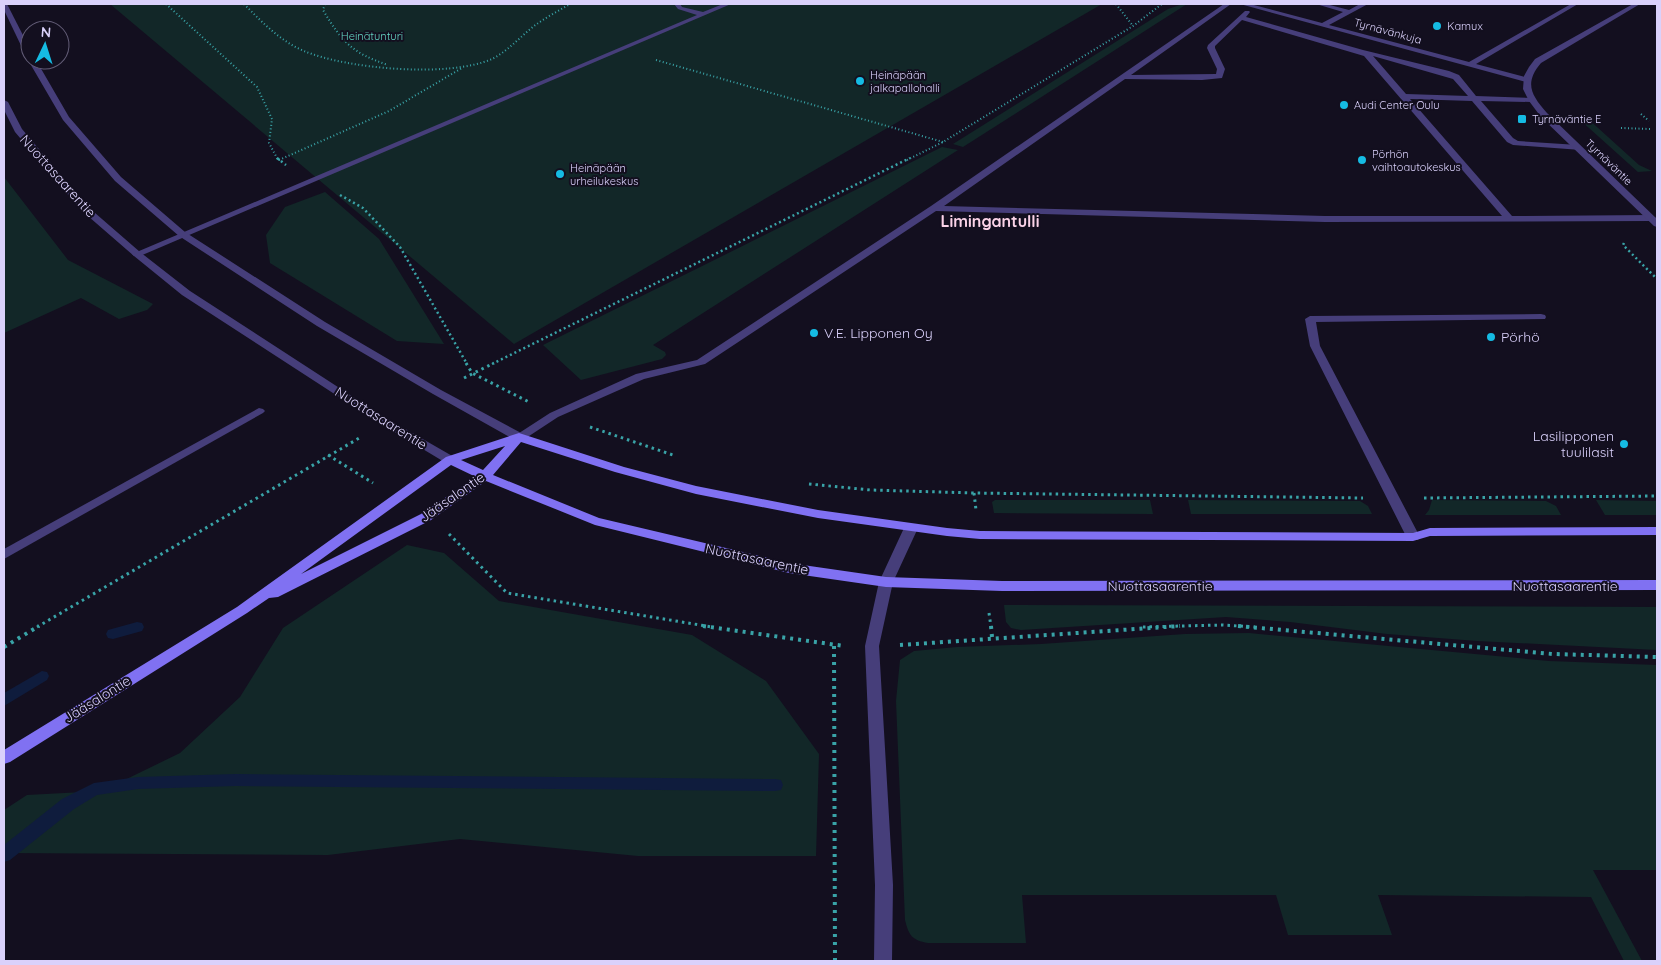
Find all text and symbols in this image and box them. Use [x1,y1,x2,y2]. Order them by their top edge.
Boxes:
street label: Tyrnävänkuja [1353,15,1423,47]
place label: Kamux [1447,19,1483,33]
north arrow [20,20,70,70]
marker: Kamux [1431,20,1443,32]
text: N [40,23,52,41]
park label: Heinätunturi [341,29,403,43]
place label: Heinäpään jalkapallohalli [869,68,940,95]
marker: Heinäpään jalkapallohalli [854,75,866,87]
place label: Audi Center Oulu [1354,98,1440,112]
marker: Audi Center Oulu [1338,99,1350,111]
place label: Tyrnäväntie E [1532,112,1601,126]
marker: Tyrnäväntie E [1516,113,1528,125]
street label: Nuottasaarentie [16,131,100,221]
street label: Tyrnäväntie [1583,136,1635,188]
place label: Pörhön vaihtoautokeskus [1372,147,1461,174]
marker: Pörhön vaihtoautokeskus [1356,154,1368,166]
place label: Heinäpään urheilukeskus [570,161,638,188]
marker: Heinäpään urheilukeskus [554,168,566,180]
district label: Limingantulli [941,211,1039,231]
place label: V.E. Lipponen Oy [824,324,933,342]
marker: V.E. Lipponen Oy [808,327,820,339]
place label: Pörhö [1501,328,1540,346]
marker: Pörhö [1485,331,1497,343]
street label: Nuottasaarentie [332,383,430,454]
place label: Lasilipponen tuulilasit [1533,427,1614,461]
marker: Lasilipponen tuulilasit [1618,438,1630,450]
street label: Jääsalontie [416,468,488,526]
street label: Nuottasaarentie [704,539,810,579]
street label: Nuottasaarentie [1107,577,1213,595]
street label: Nuottasaarentie [1512,577,1618,595]
street label: Jääsalontie [60,671,134,727]

